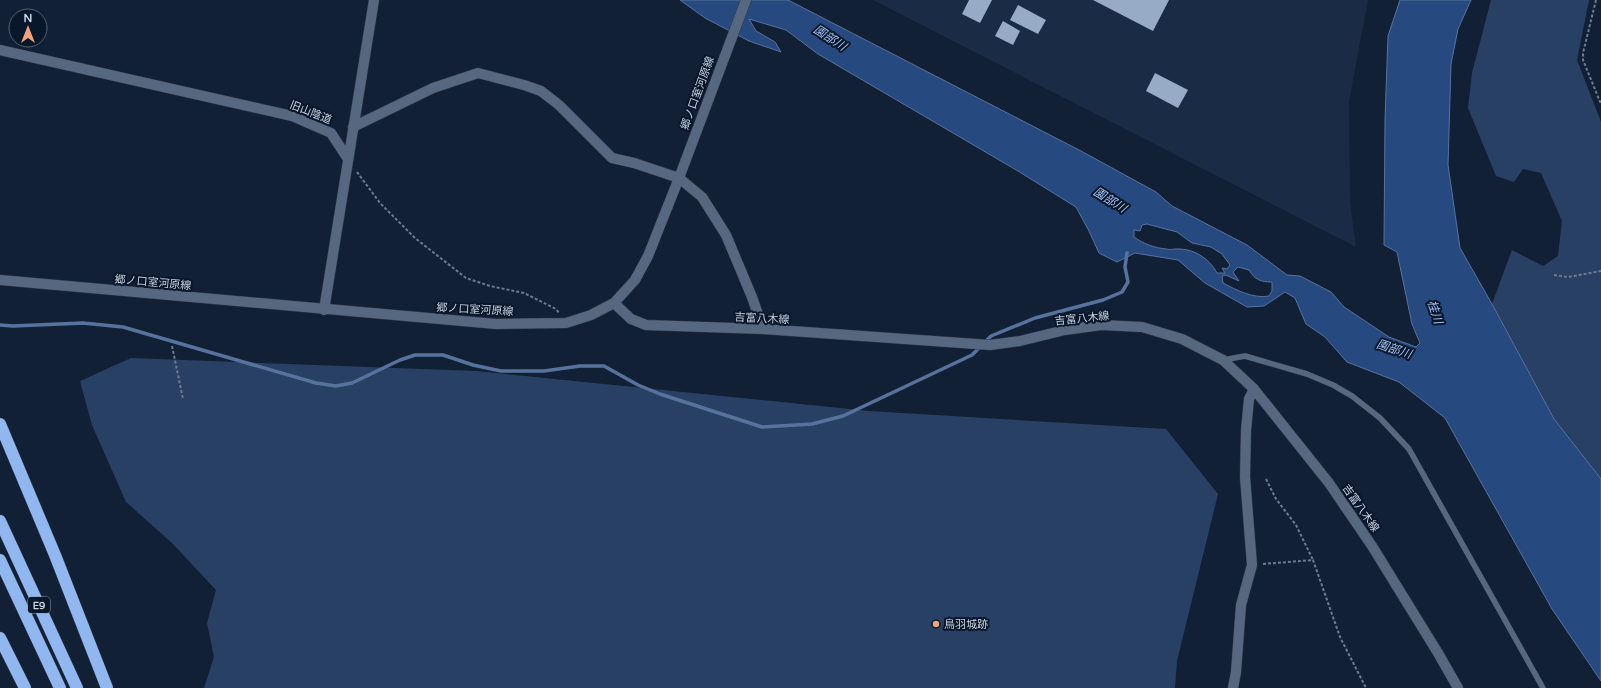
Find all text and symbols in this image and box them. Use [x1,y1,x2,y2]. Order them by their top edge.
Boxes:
north arrow [8,8,48,48]
text: N [24,12,32,25]
water label: 園部川 [811,22,851,55]
street label: 郷ノ口室河原線 [678,55,717,132]
street label: 旧山陰道 [288,98,334,127]
water label: 園部川 [1091,185,1131,217]
street label: 郷ノ口室河原線 [114,273,192,292]
water label: 桂川 [1425,298,1446,327]
street label: 郷ノ口室河原線 [436,301,514,318]
street label: 吉富八木線 [1054,309,1110,328]
street label: 吉富八木線 [734,311,790,326]
water label: 園部川 [1375,337,1415,362]
street label: 吉富八木線 [1339,482,1382,535]
road number: E9 [28,597,50,613]
place label: 鳥羽城跡 [944,618,988,631]
marker: 鳥羽城跡 [931,619,941,629]

